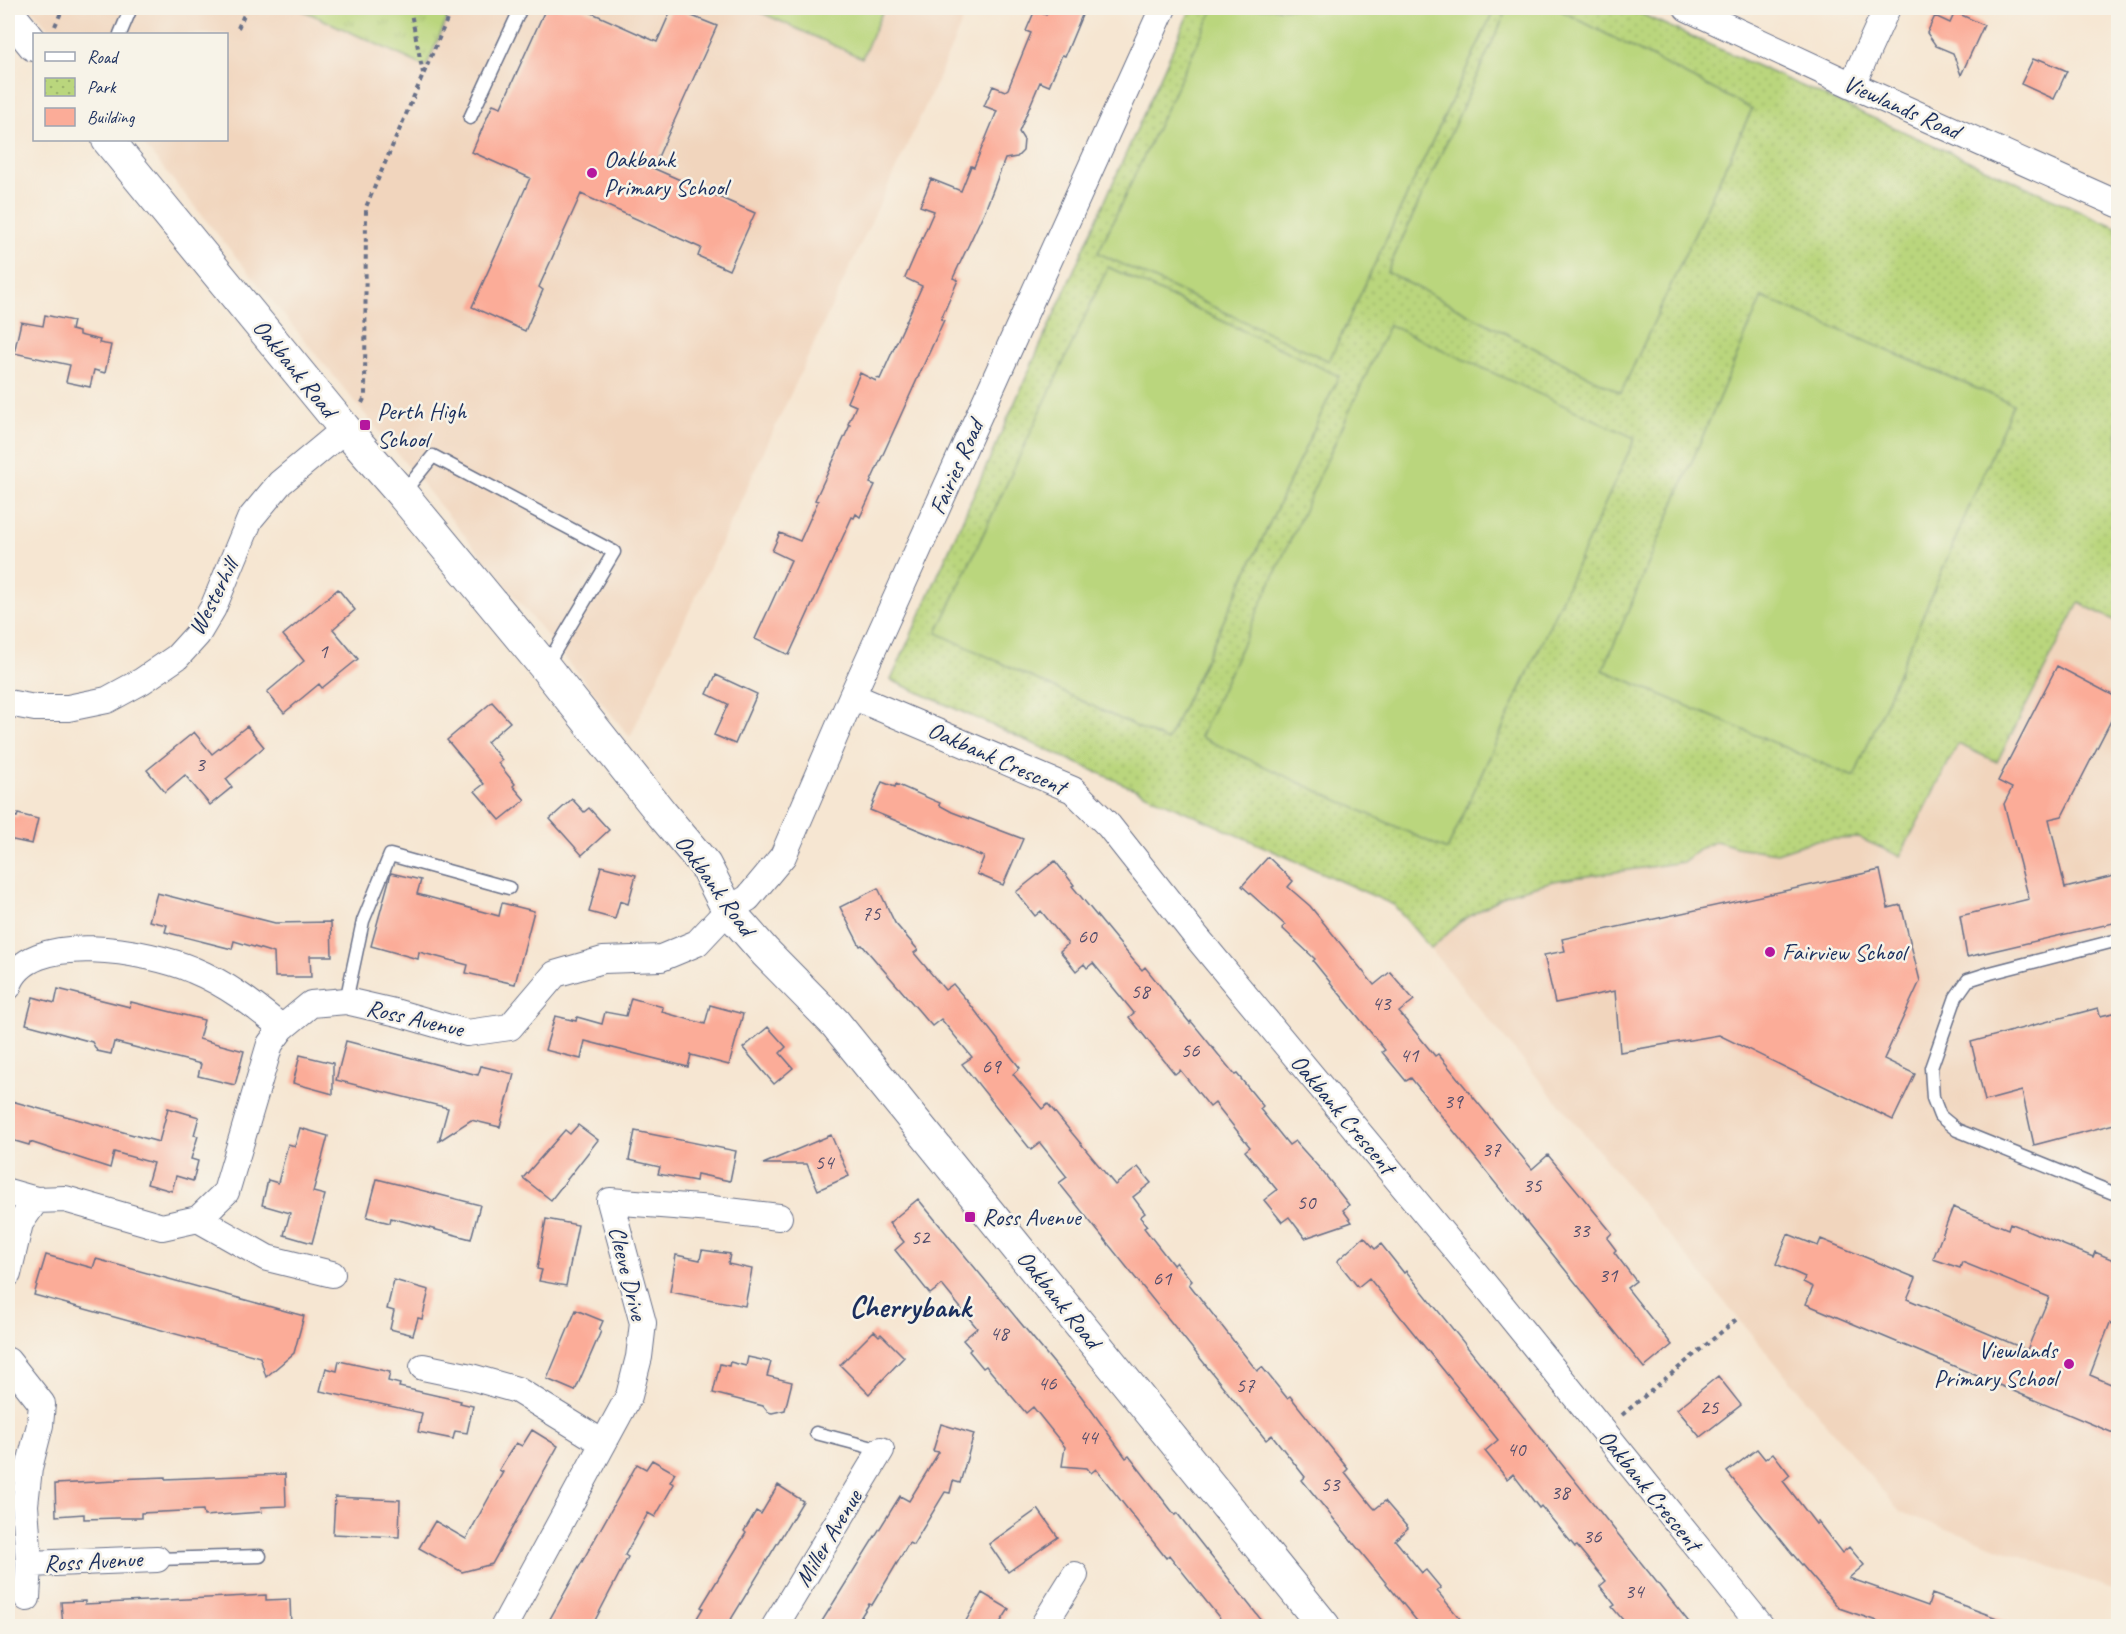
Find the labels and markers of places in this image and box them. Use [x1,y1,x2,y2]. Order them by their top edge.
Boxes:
place label: Oakbank Primary School [604,144,731,202]
marker: Oakbank Primary School [585,166,599,180]
place label: Perth High School [377,396,467,454]
marker: Perth High School [358,418,372,432]
place label: Fairview School [1782,937,1910,967]
marker: Fairview School [1763,945,1777,959]
place label: Ross Avenue [982,1202,1083,1232]
marker: Ross Avenue [963,1210,977,1224]
place label: Viewlands Primary School [1934,1335,2061,1393]
marker: Viewlands Primary School [2062,1357,2076,1371]

